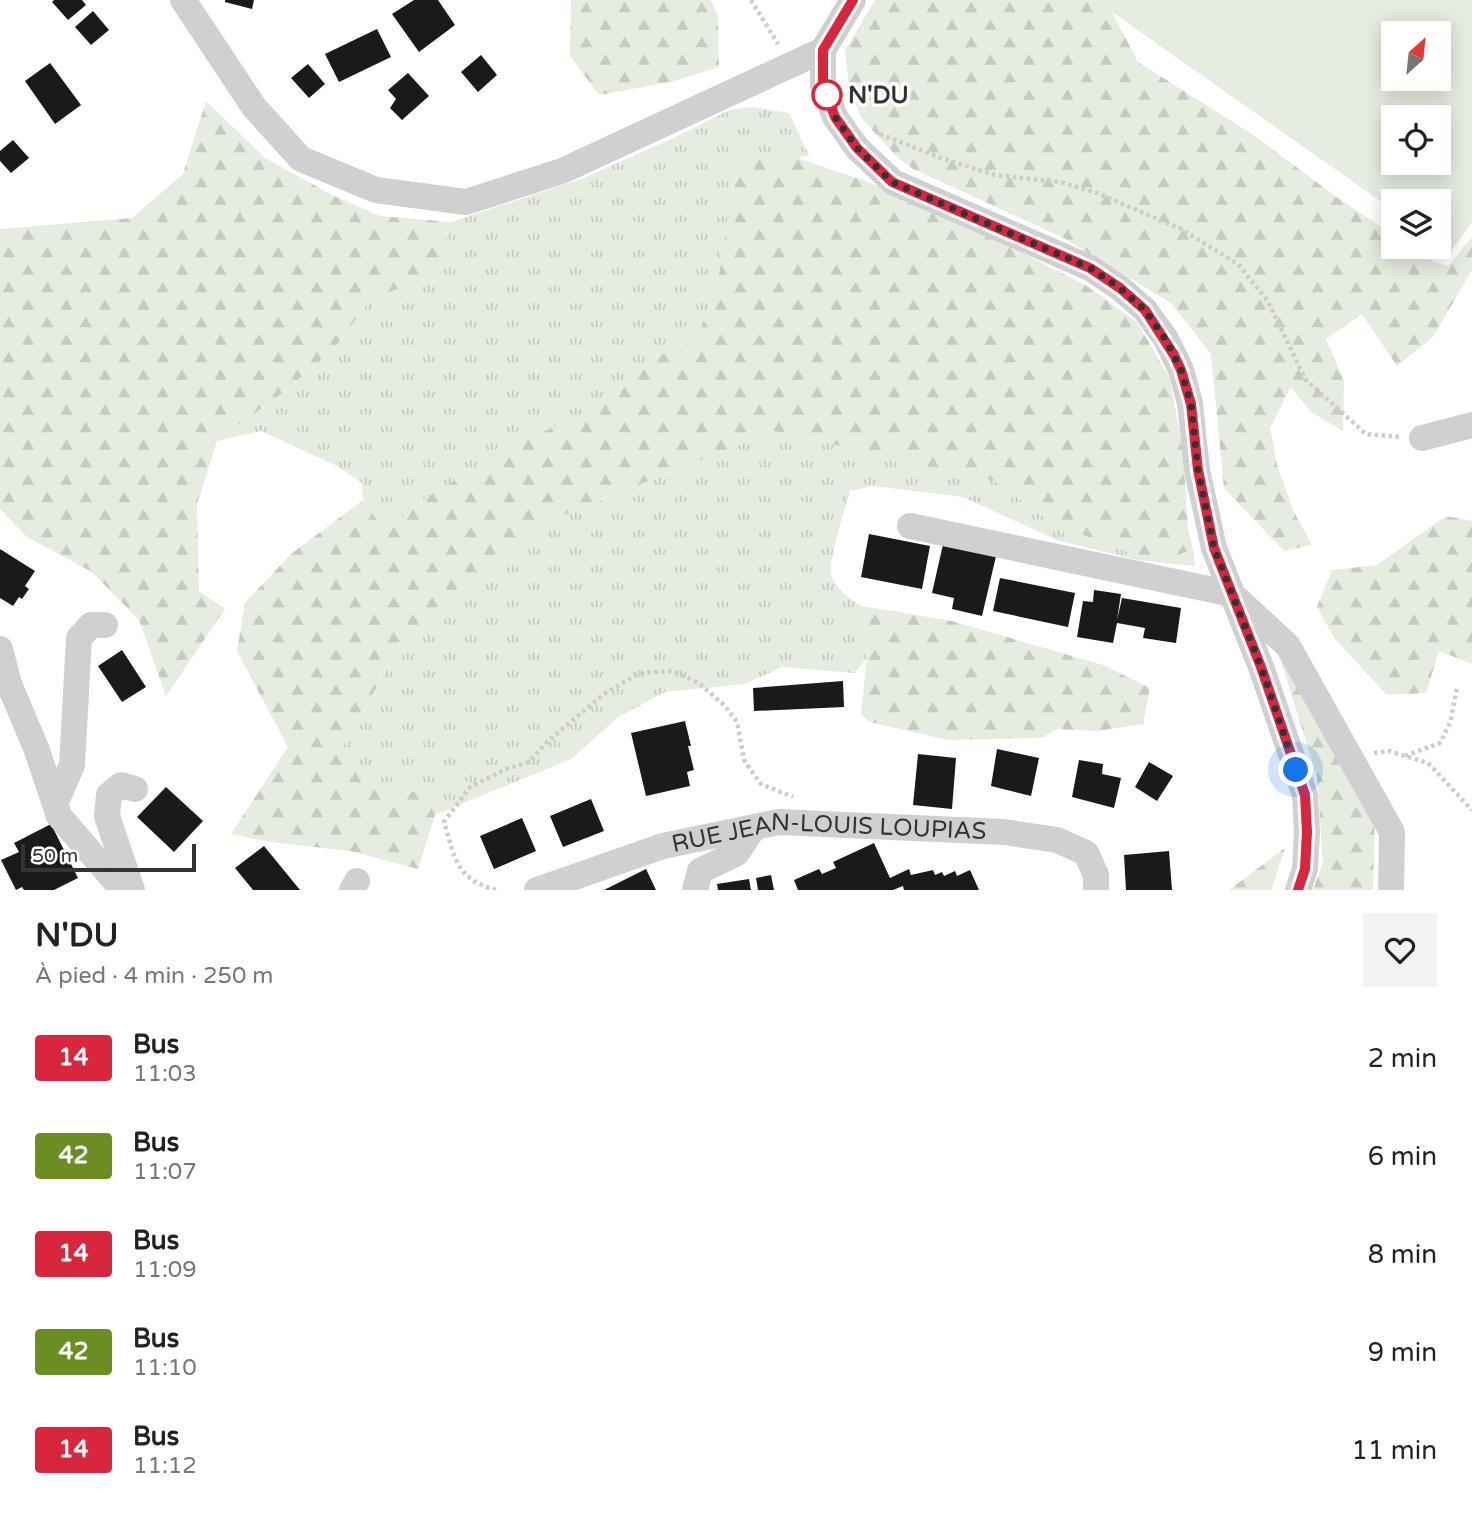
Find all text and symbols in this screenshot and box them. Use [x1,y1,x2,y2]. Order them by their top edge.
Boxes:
north arrow [1381,21,1451,91]
map controls [1381,21,1451,259]
marker: N'DU [812,80,842,110]
place label: N'DU [848,81,909,110]
button: locate [1381,105,1451,175]
button: layers [1381,189,1451,259]
your location [1278,752,1313,787]
street label: RUE JEAN-LOUIS LOUPIAS [669,808,987,859]
scale bar [21,841,196,873]
text: 50 m [32,845,78,867]
button: heart [1363,913,1437,987]
text: N'DU [35,916,119,955]
text: À pied · 4 min · 250 m [35,962,274,990]
text: Bus [133,1029,179,1060]
text: 14 [58,1043,89,1072]
text: 2 min [1368,1043,1437,1074]
text: 11:03 [133,1060,197,1088]
text: Bus [133,1127,179,1158]
text: 42 [58,1141,89,1170]
text: 6 min [1368,1141,1437,1172]
text: 11:07 [133,1158,197,1186]
text: Bus [133,1225,179,1256]
text: 14 [58,1239,89,1268]
text: 8 min [1368,1239,1437,1270]
text: 11:09 [133,1256,197,1284]
text: Bus [133,1323,179,1354]
text: 42 [58,1337,89,1366]
text: 9 min [1368,1337,1437,1368]
text: 11:10 [133,1354,197,1382]
text: Bus [133,1421,179,1452]
text: 14 [58,1435,89,1464]
text: 11 min [1351,1435,1437,1466]
text: 11:12 [133,1452,197,1480]

